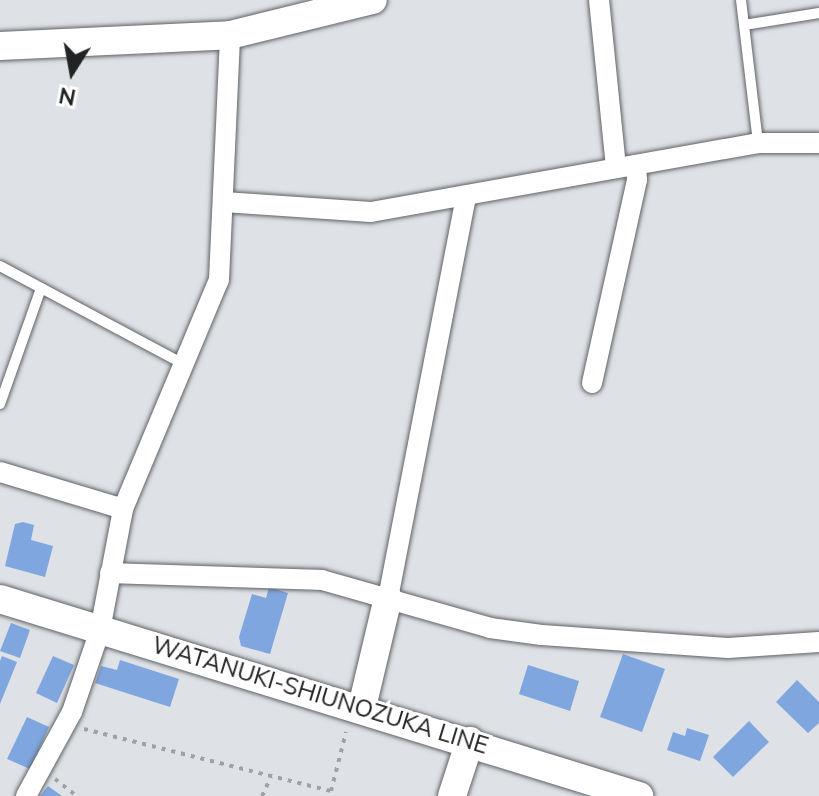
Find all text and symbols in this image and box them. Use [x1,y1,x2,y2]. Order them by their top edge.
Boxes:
north arrow [32,32,112,112]
text: N [56,79,78,112]
street label: WATANUKI-SHIUNOZUKA LINE [148,631,492,761]

